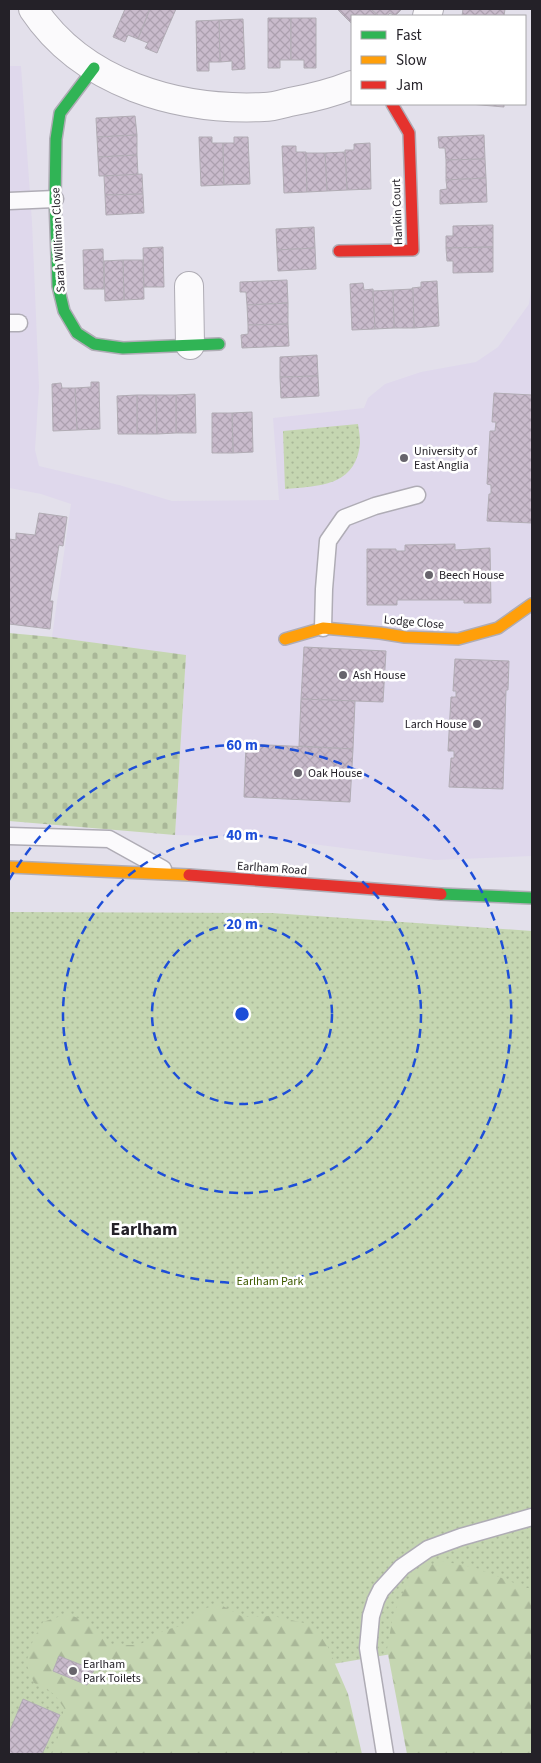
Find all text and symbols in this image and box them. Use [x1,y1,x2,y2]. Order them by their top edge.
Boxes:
legend [351,15,526,105]
text: Fast [396,25,422,46]
text: Slow [396,50,427,71]
text: Jam [396,75,423,96]
street label: Hankin Court [388,179,407,245]
street label: Sarah Williman Close [47,187,70,293]
place label: University of East Anglia [414,443,477,474]
marker: University of East Anglia [398,452,410,464]
place label: Beech House [439,567,504,584]
marker: Beech House [423,569,435,581]
street label: Lodge Close [383,611,445,634]
place label: Ash House [353,667,406,684]
marker: Ash House [337,669,349,681]
place label: Larch House [405,716,467,733]
marker: Larch House [471,718,483,730]
text: 60 m [226,735,258,756]
place label: Oak House [308,765,362,782]
marker: Oak House [292,767,304,779]
text: 40 m [226,825,258,846]
street label: Earlham Road [236,858,308,879]
text: 20 m [226,914,258,935]
centre of rings [233,1005,251,1023]
district label: Earlham [111,1217,177,1242]
park label: Earlham Park [237,1273,304,1290]
place label: Earlham Park Toilets [83,1656,141,1687]
marker: Earlham Park Toilets [67,1665,79,1677]

